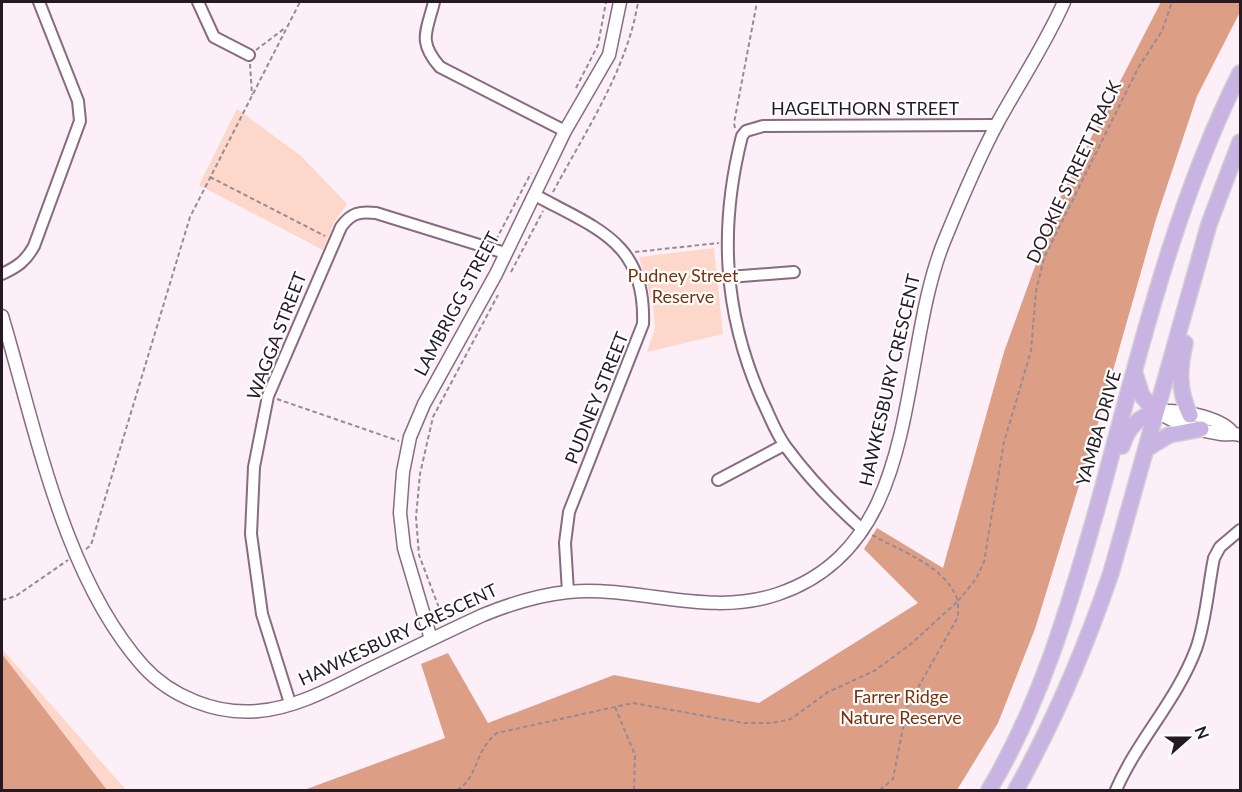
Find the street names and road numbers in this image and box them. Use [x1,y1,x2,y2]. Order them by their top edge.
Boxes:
street label: DOOKIE STREET TRACK [1021,77,1125,266]
street label: HAGELTHORN STREET [771,97,959,119]
street label: LAMBRIGG STREET [409,227,504,379]
street label: WAGGA STREET [242,268,311,403]
street label: HAWKESBURY CRESCENT [854,271,924,488]
street label: PUDNEY STREET [560,328,633,467]
street label: YAMBA DRIVE [1071,367,1125,488]
street label: HAWKESBURY CRESCENT [295,578,501,690]

